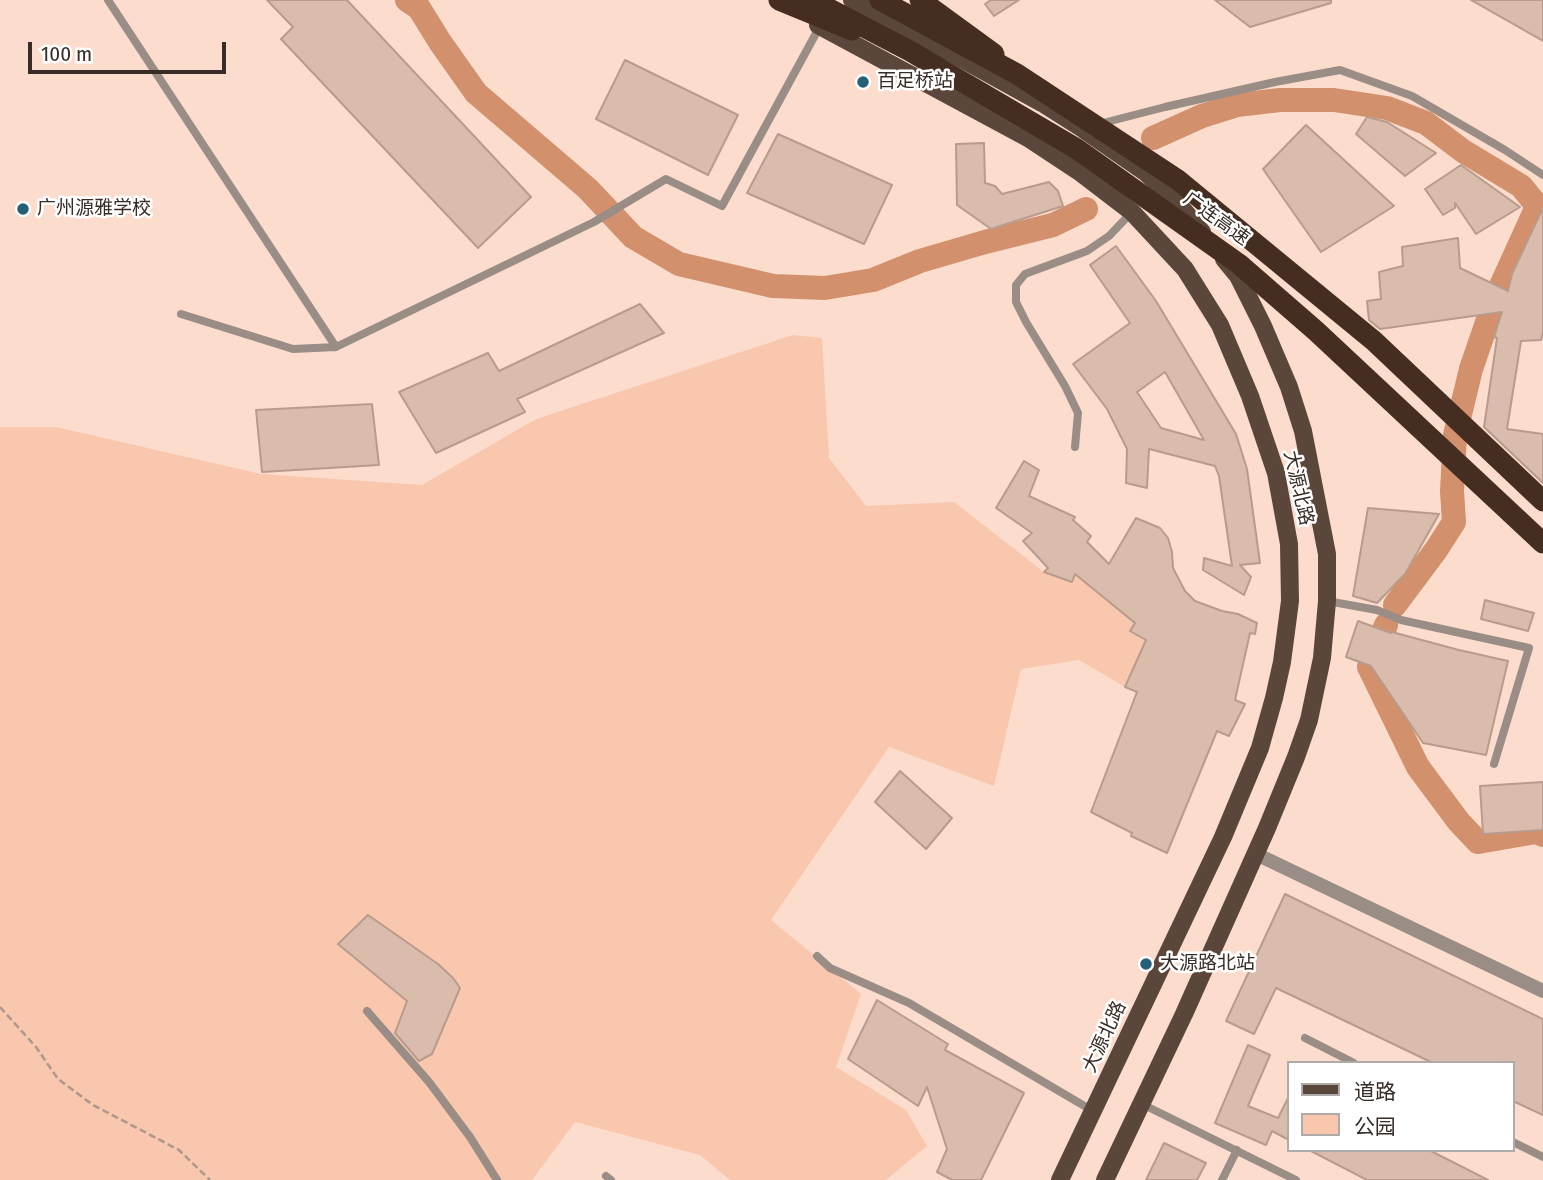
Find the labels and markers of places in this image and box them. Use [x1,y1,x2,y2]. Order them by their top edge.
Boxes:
place label: 百足桥站 [877,71,953,93]
marker: 百足桥站 [855,74,871,90]
place label: 广州源雅学校 [37,198,151,220]
marker: 广州源雅学校 [15,201,31,217]
place label: 大源路北站 [1160,953,1255,975]
marker: 大源路北站 [1138,956,1154,972]

